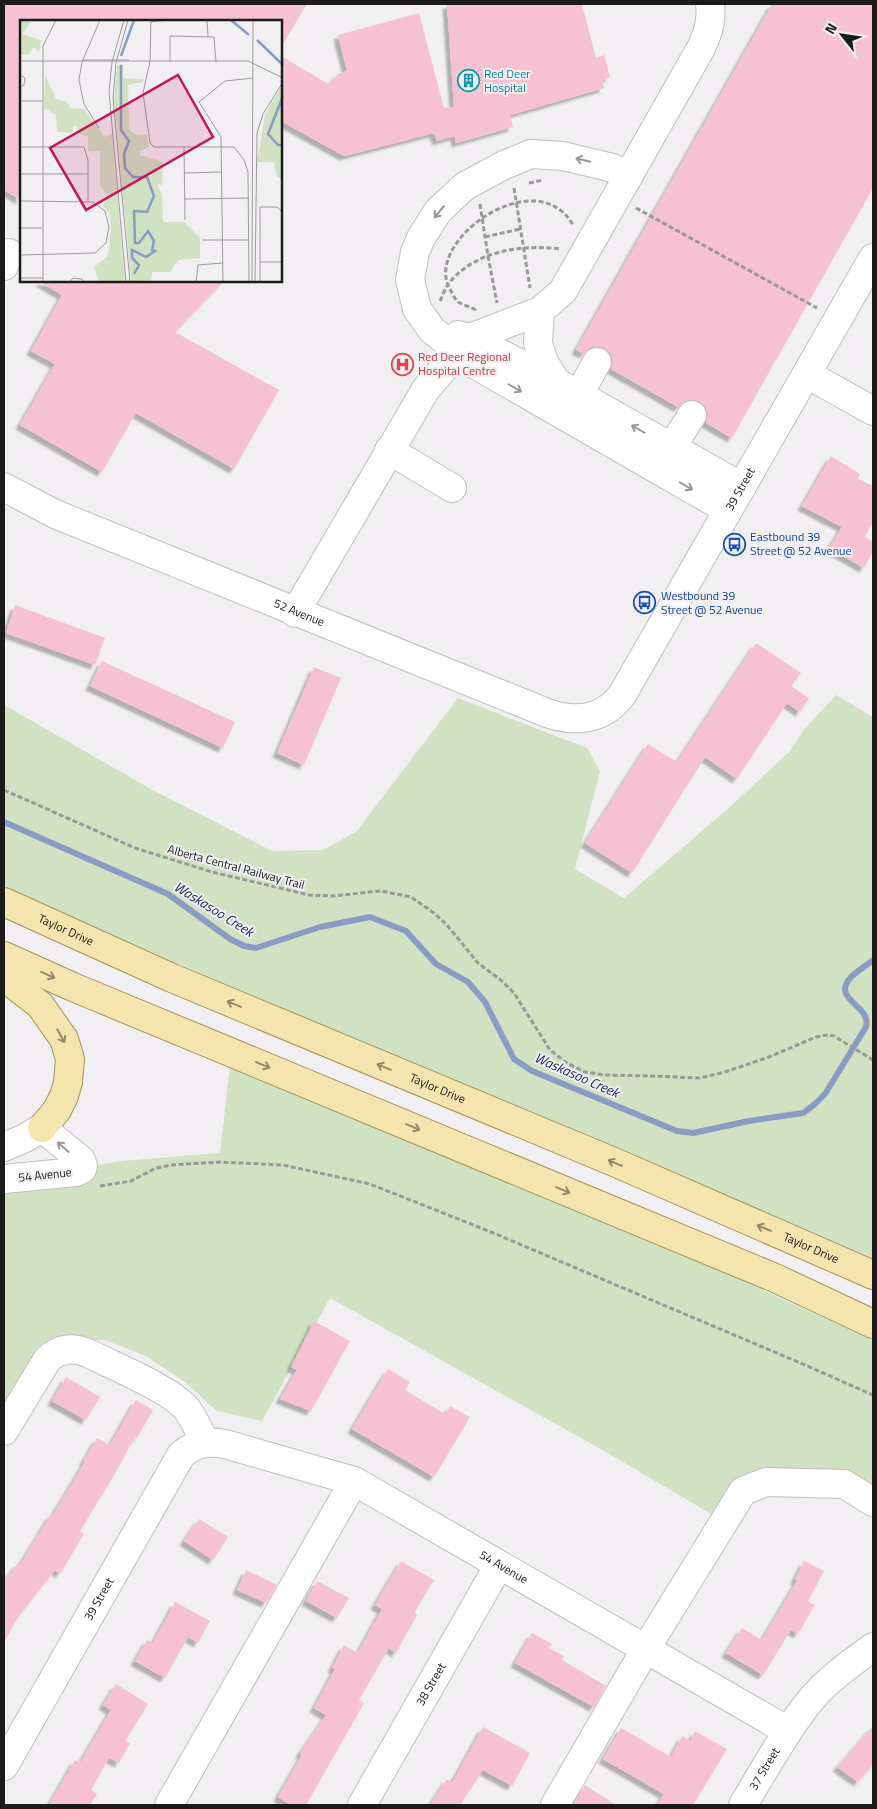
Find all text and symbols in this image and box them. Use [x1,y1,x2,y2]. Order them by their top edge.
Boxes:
north arrow [817,10,867,60]
text: N [819,19,842,38]
inset map [20,20,282,282]
place label: Red Deer Hospital [484,64,530,97]
building icon: Red Deer Hospital [456,69,480,93]
one-way arrow [575,155,591,164]
one-way arrow [433,205,444,218]
place label: Red Deer Regional Hospital Centre [418,347,511,380]
hospital icon: Red Deer Regional Hospital Centre [390,352,414,376]
one-way arrow [507,383,522,393]
one-way arrow [631,424,646,434]
street label: 39 Street [720,463,760,514]
one-way arrow [679,481,694,491]
place label: Eastbound 39 Street @ 52 Avenue [750,527,852,560]
bus stop icon: Eastbound 39 Street @ 52 Avenue [722,532,746,556]
place label: Westbound 39 Street @ 52 Avenue [661,586,763,619]
bus stop icon: Westbound 39 Street @ 52 Avenue [633,591,657,615]
street label: 52 Avenue [271,593,328,631]
street label: Alberta Central Railway Trail [166,839,307,894]
water label: Waskasoo Creek [170,876,260,942]
street label: Taylor Drive [35,909,97,950]
one-way arrow [40,971,55,981]
one-way arrow [227,999,242,1008]
one-way arrow [56,1029,66,1044]
water label: Waskasoo Creek [531,1046,625,1103]
one-way arrow [255,1061,270,1071]
one-way arrow [377,1061,392,1070]
street label: Taylor Drive [407,1068,469,1108]
one-way arrow [405,1123,420,1133]
one-way arrow [57,1142,70,1153]
one-way arrow [608,1158,623,1167]
street label: 54 Avenue [17,1162,73,1187]
one-way arrow [555,1185,570,1195]
one-way arrow [757,1222,772,1232]
street label: Taylor Drive [780,1227,842,1268]
street label: 54 Avenue [476,1545,532,1588]
street label: 39 Street [79,1573,119,1624]
street label: 38 Street [411,1658,451,1709]
street label: 37 Street [744,1743,785,1794]

